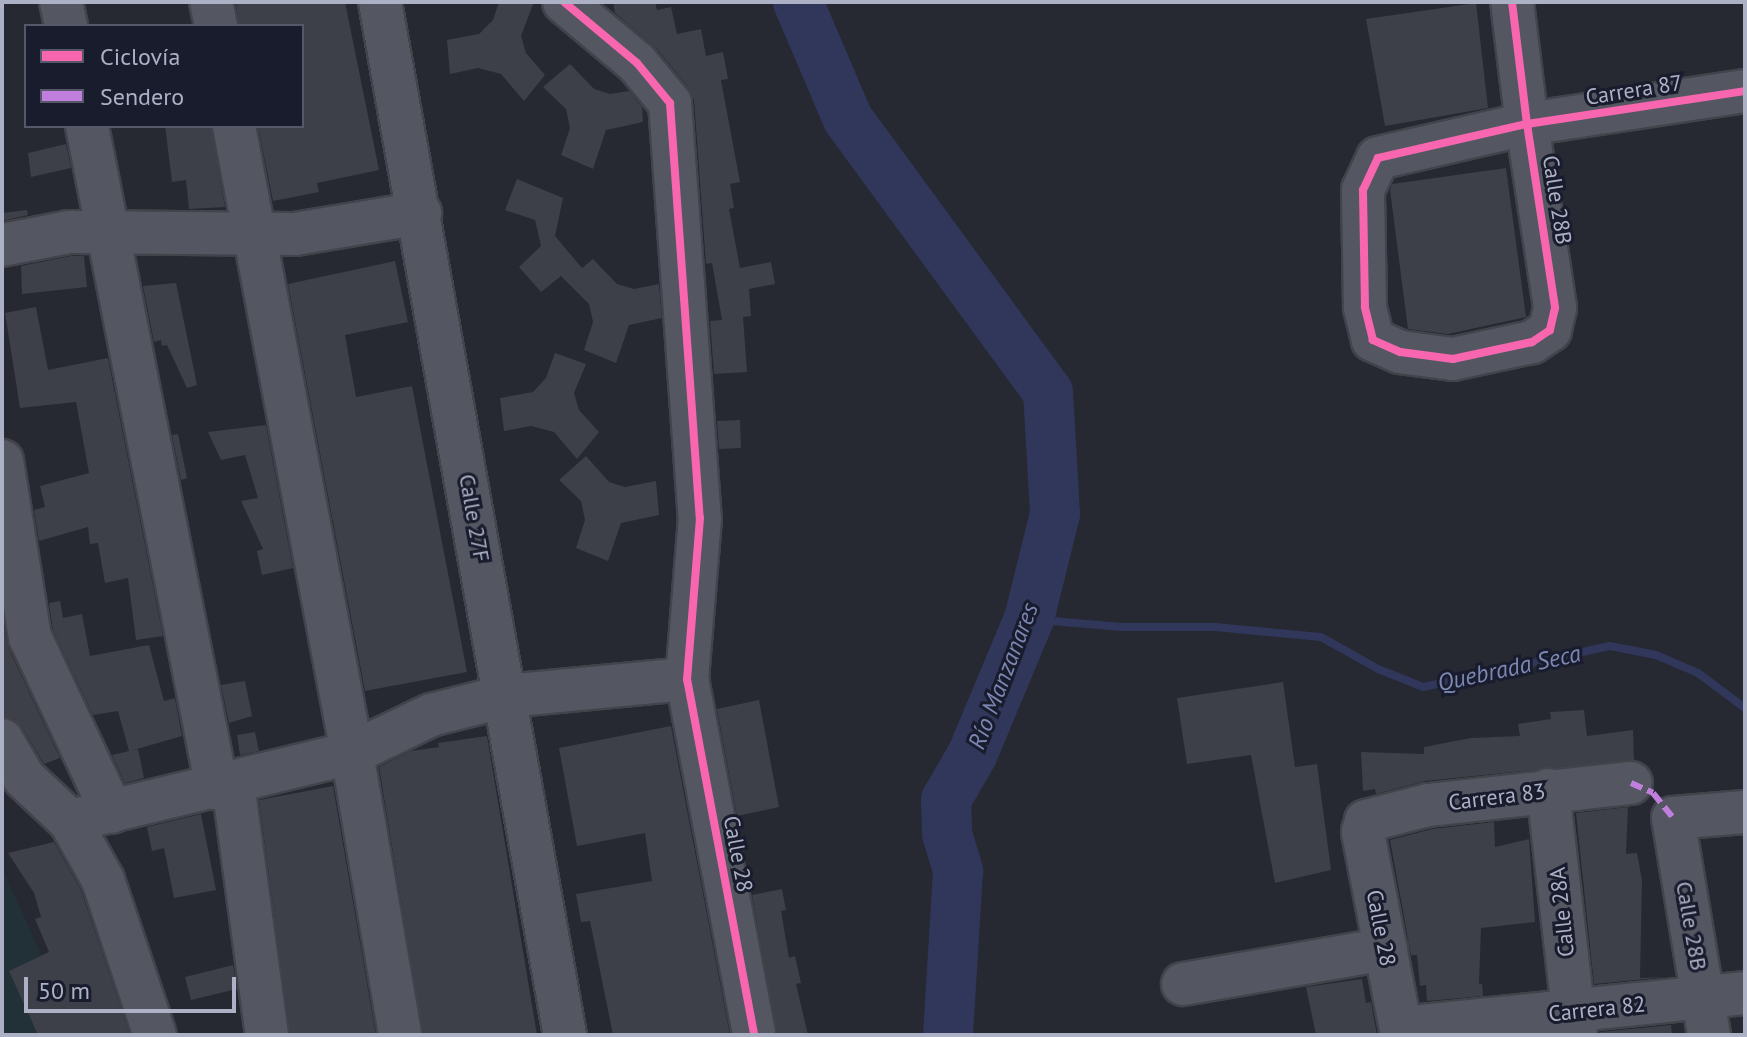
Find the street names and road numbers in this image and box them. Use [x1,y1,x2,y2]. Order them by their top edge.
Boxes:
street label: Carrera 87 [1584,69,1684,111]
street label: Calle 28B [1537,154,1577,246]
street label: Calle 27F [453,472,495,564]
street label: Carrera 83 [1447,778,1547,816]
street label: Calle 28 [718,814,758,894]
street label: Calle 28A [1544,866,1580,958]
street label: Calle 28B [1670,879,1712,973]
street label: Calle 28 [1361,888,1401,968]
street label: Carrera 82 [1547,991,1647,1027]

